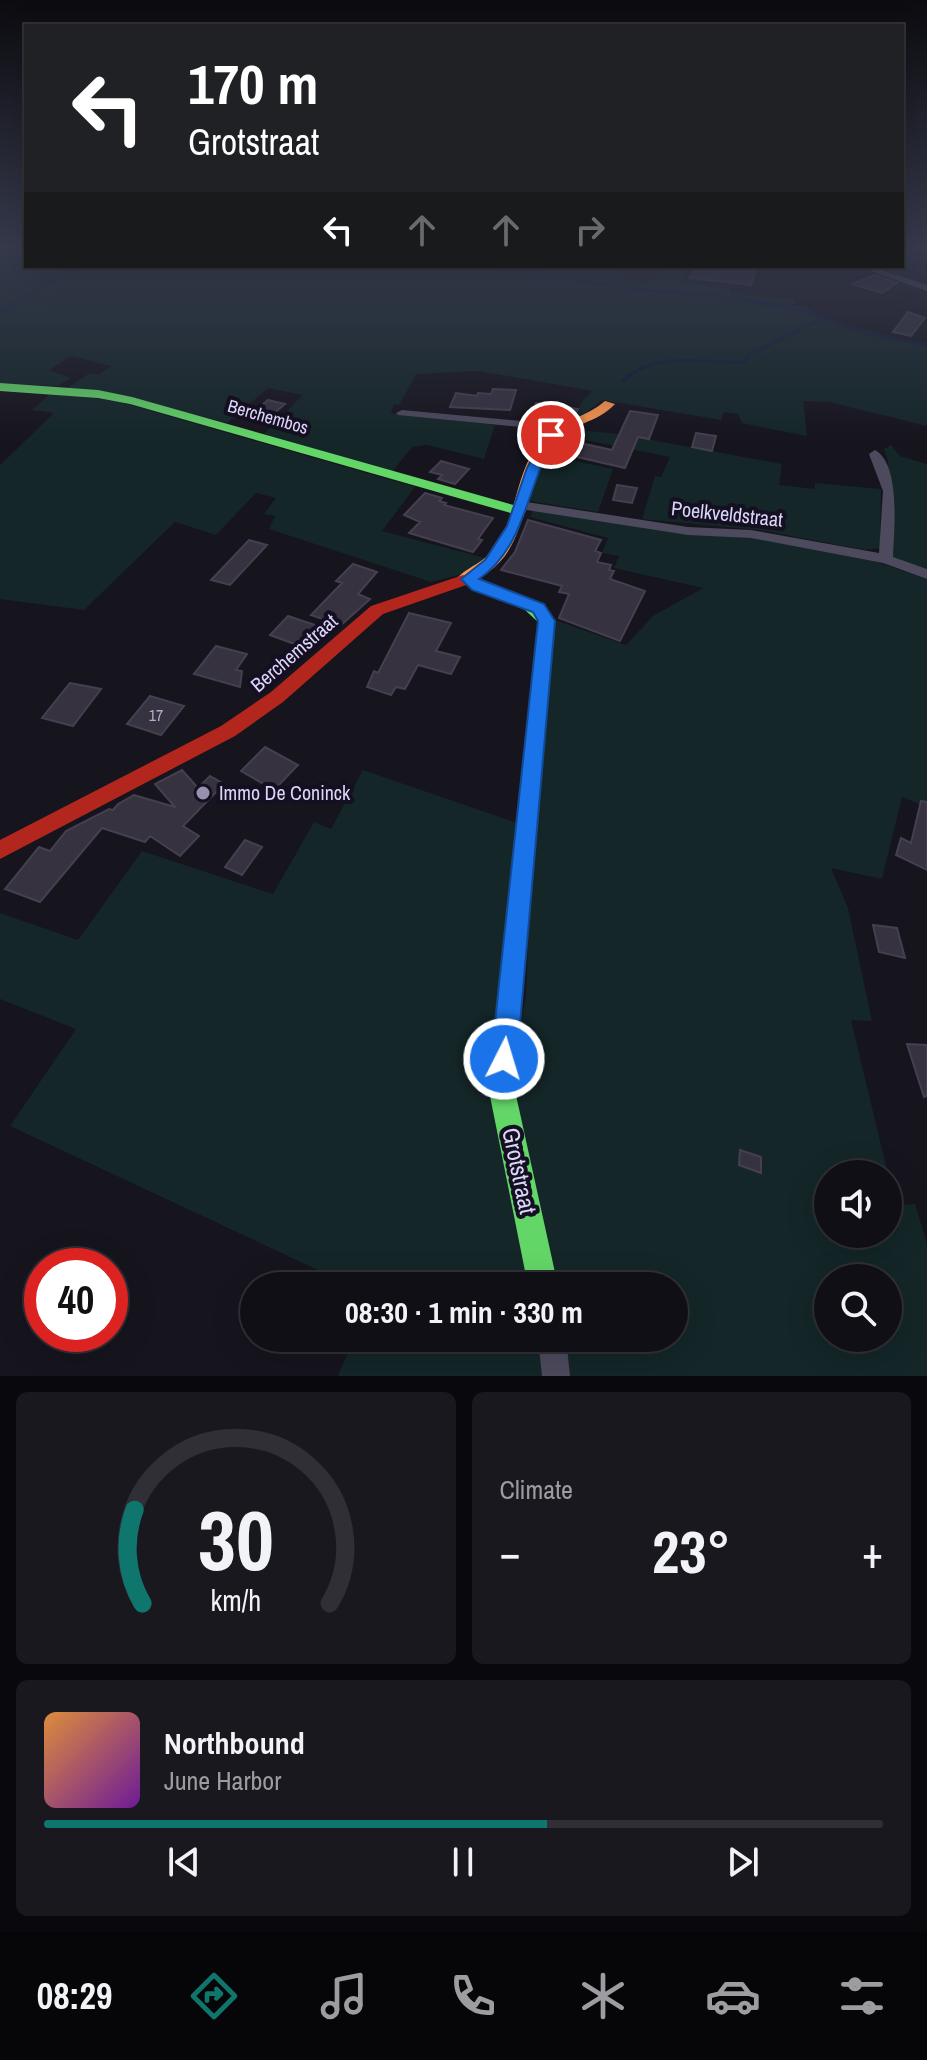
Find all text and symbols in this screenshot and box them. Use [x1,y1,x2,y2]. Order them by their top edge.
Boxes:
text: 170 m [188,46,318,121]
icon: left [56,56,160,160]
text: Grotstraat [188,118,319,166]
icon: left [316,208,360,252]
icon: ahead [400,208,444,252]
icon: ahead [484,208,528,252]
icon: right [568,208,612,252]
street label: Berchembos [225,393,311,440]
pin [517,401,585,469]
icon: arrive [529,413,573,457]
street label: Poelkveldstraat [670,494,785,533]
street label: Berchemstraat [245,607,343,698]
house number: 17 [149,704,163,726]
place label: Immo De Coninck [219,779,351,806]
marker: Immo De Coninck [194,784,212,802]
position arrow [462,1017,546,1101]
street label: Grotstraat [495,1125,545,1217]
map controls [814,1160,902,1352]
button: sound [814,1160,902,1248]
speed limit sign: 40 [24,1248,128,1352]
button: search [814,1264,902,1352]
text: 08:30 · 1 min · 330 m [345,1292,583,1332]
text: Climate [500,1472,573,1507]
text: 30 [198,1484,274,1596]
text: 23° [652,1511,731,1592]
text: − [500,1522,521,1582]
text: + [862,1522,883,1582]
text: km/h [210,1581,261,1620]
text: Northbound [164,1723,305,1763]
text: June Harbor [164,1763,281,1798]
icon: previous [162,1840,206,1884]
icon: pause [441,1840,485,1884]
icon: next [721,1840,765,1884]
icon: directions [186,1968,242,2024]
icon: music [316,1968,372,2024]
icon: phone [445,1968,501,2024]
icon: climate [575,1968,631,2024]
icon: car [705,1968,761,2024]
icon: filters [834,1968,890,2024]
text: 08:29 [37,1972,112,2020]

